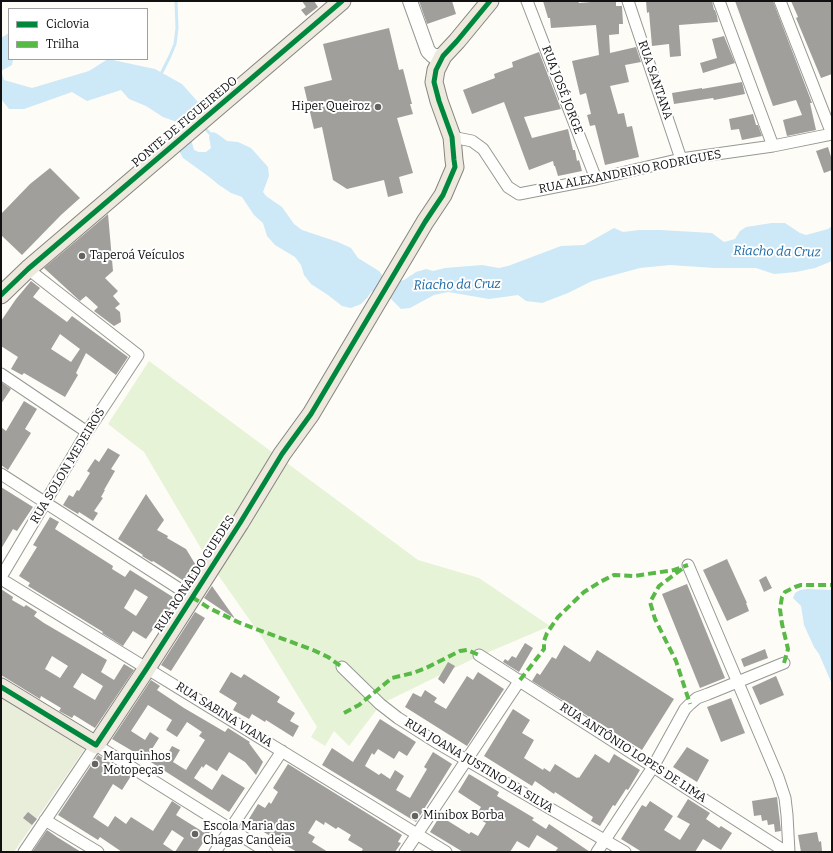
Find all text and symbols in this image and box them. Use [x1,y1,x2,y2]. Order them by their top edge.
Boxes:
legend [8,8,148,60]
text: Ciclovia [46,17,89,31]
text: Trilha [46,37,79,51]
street label: RUA SANTANA [635,38,675,122]
street label: RUA JOSÉ JORGE [539,44,585,136]
street label: PONTE DE FIGUEIREDO [129,74,241,170]
place label: Hiper Queiroz [291,100,370,114]
marker: Hiper Queiroz [373,102,383,112]
street label: RUA ALEXANDRINO RODRIGUES [537,147,723,197]
water label: Riacho da Cruz [733,243,821,261]
place label: Taperoá Veículos [90,249,185,263]
marker: Taperoá Veículos [77,251,87,261]
water label: Riacho da Cruz [413,276,501,294]
street label: RUA SOLON MEDEIROS [28,406,108,526]
street label: RUA RONALDO GUEDES [152,513,238,635]
street label: RUA SABINA VIANA [173,679,275,751]
street label: RUA ANTÔNIO LOPES DE LIMA [557,700,709,806]
street label: RUA JOANA JUSTINO DA SILVA [402,716,556,816]
place label: Marquinhos Motopeças [103,750,171,778]
marker: Marquinhos Motopeças [90,759,100,769]
place label: Minibox Borba [423,809,504,823]
marker: Minibox Borba [410,811,420,821]
place label: Escola Maria das Chagas Candeia [203,820,295,848]
marker: Escola Maria das Chagas Candeia [190,829,200,839]

